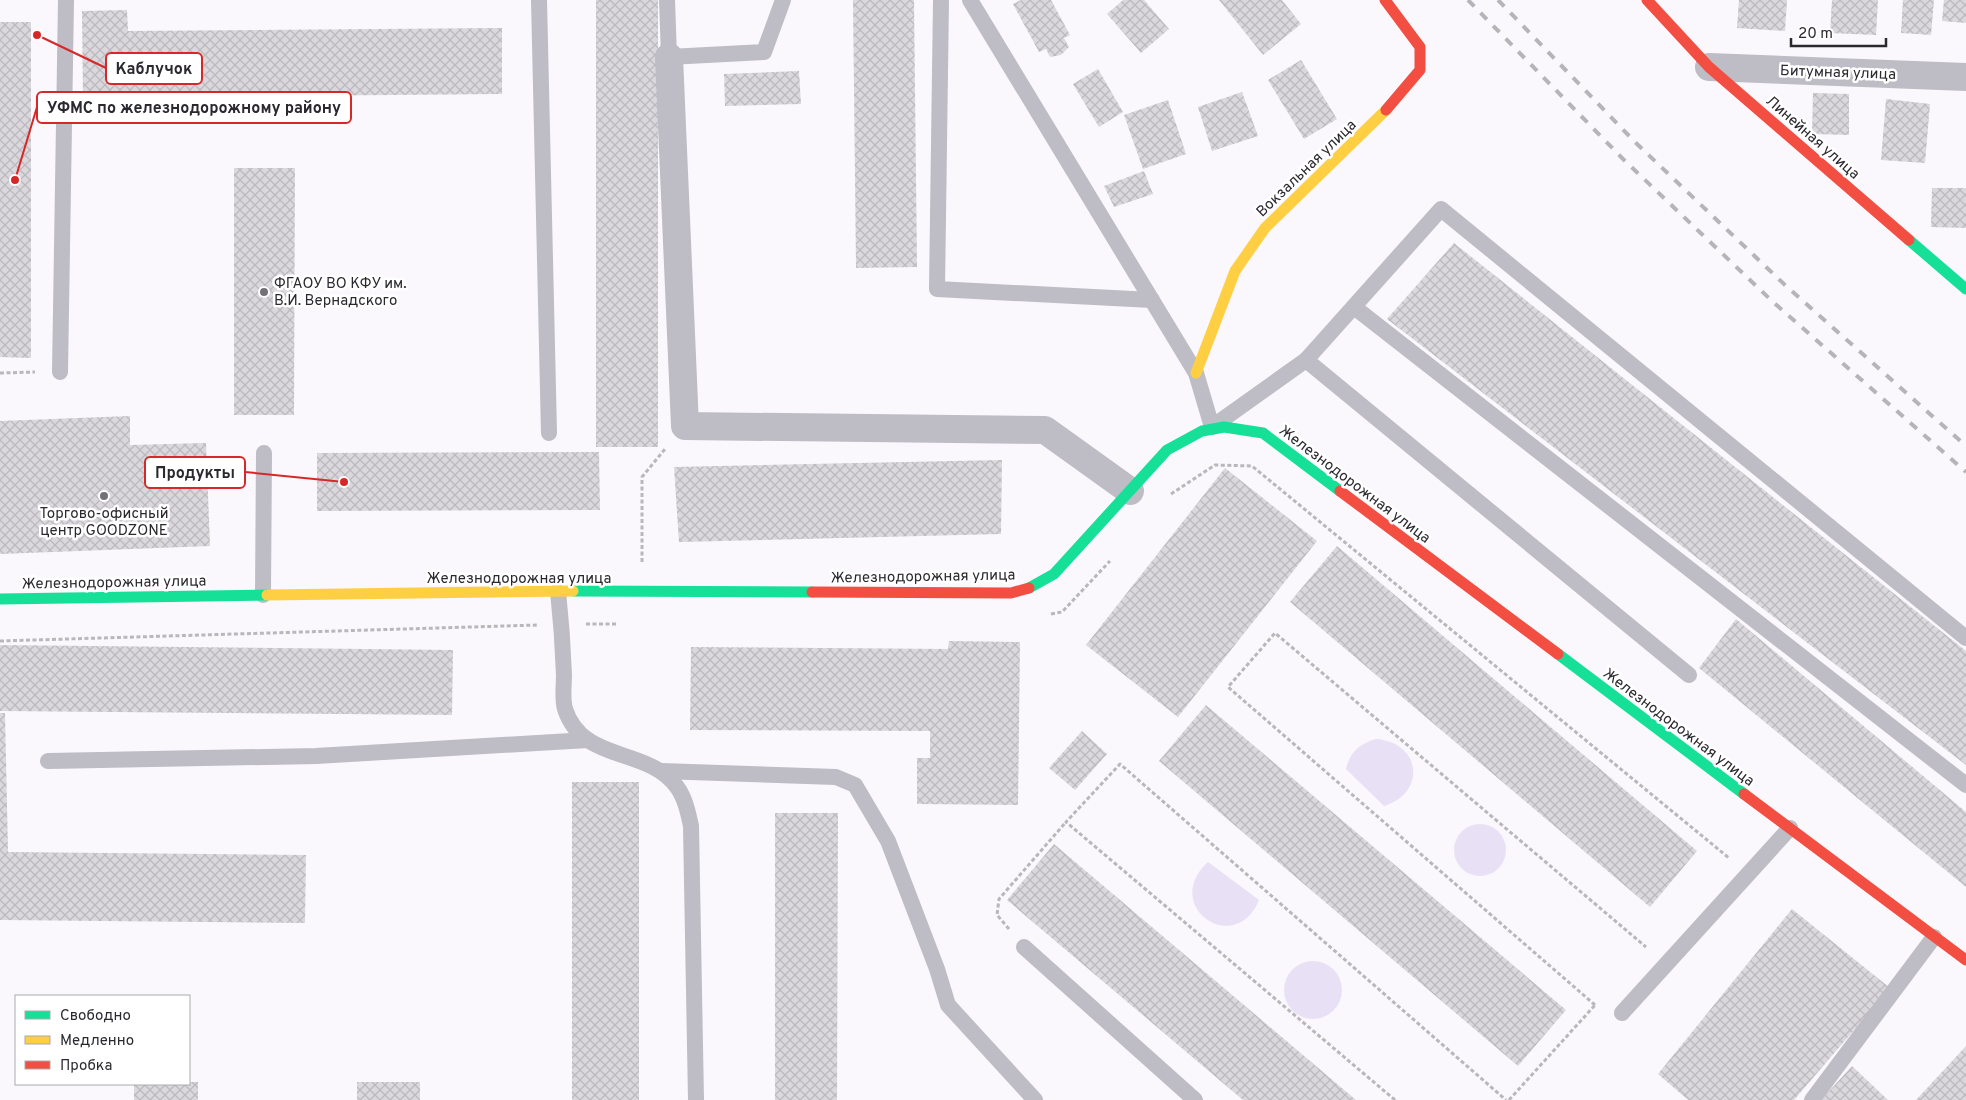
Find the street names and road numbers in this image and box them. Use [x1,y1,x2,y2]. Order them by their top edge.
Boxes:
street label: Битумная улица [1780,62,1896,85]
street label: Линейная улица [1761,92,1863,184]
street label: Вокзальная улица [1253,116,1361,222]
street label: Железнодорожная улица [1275,422,1434,548]
street label: Железнодорожная улица [830,566,1016,589]
street label: Железнодорожная улица [427,570,611,589]
street label: Железнодорожная улица [21,572,207,595]
street label: Железнодорожная улица [1599,665,1758,791]

